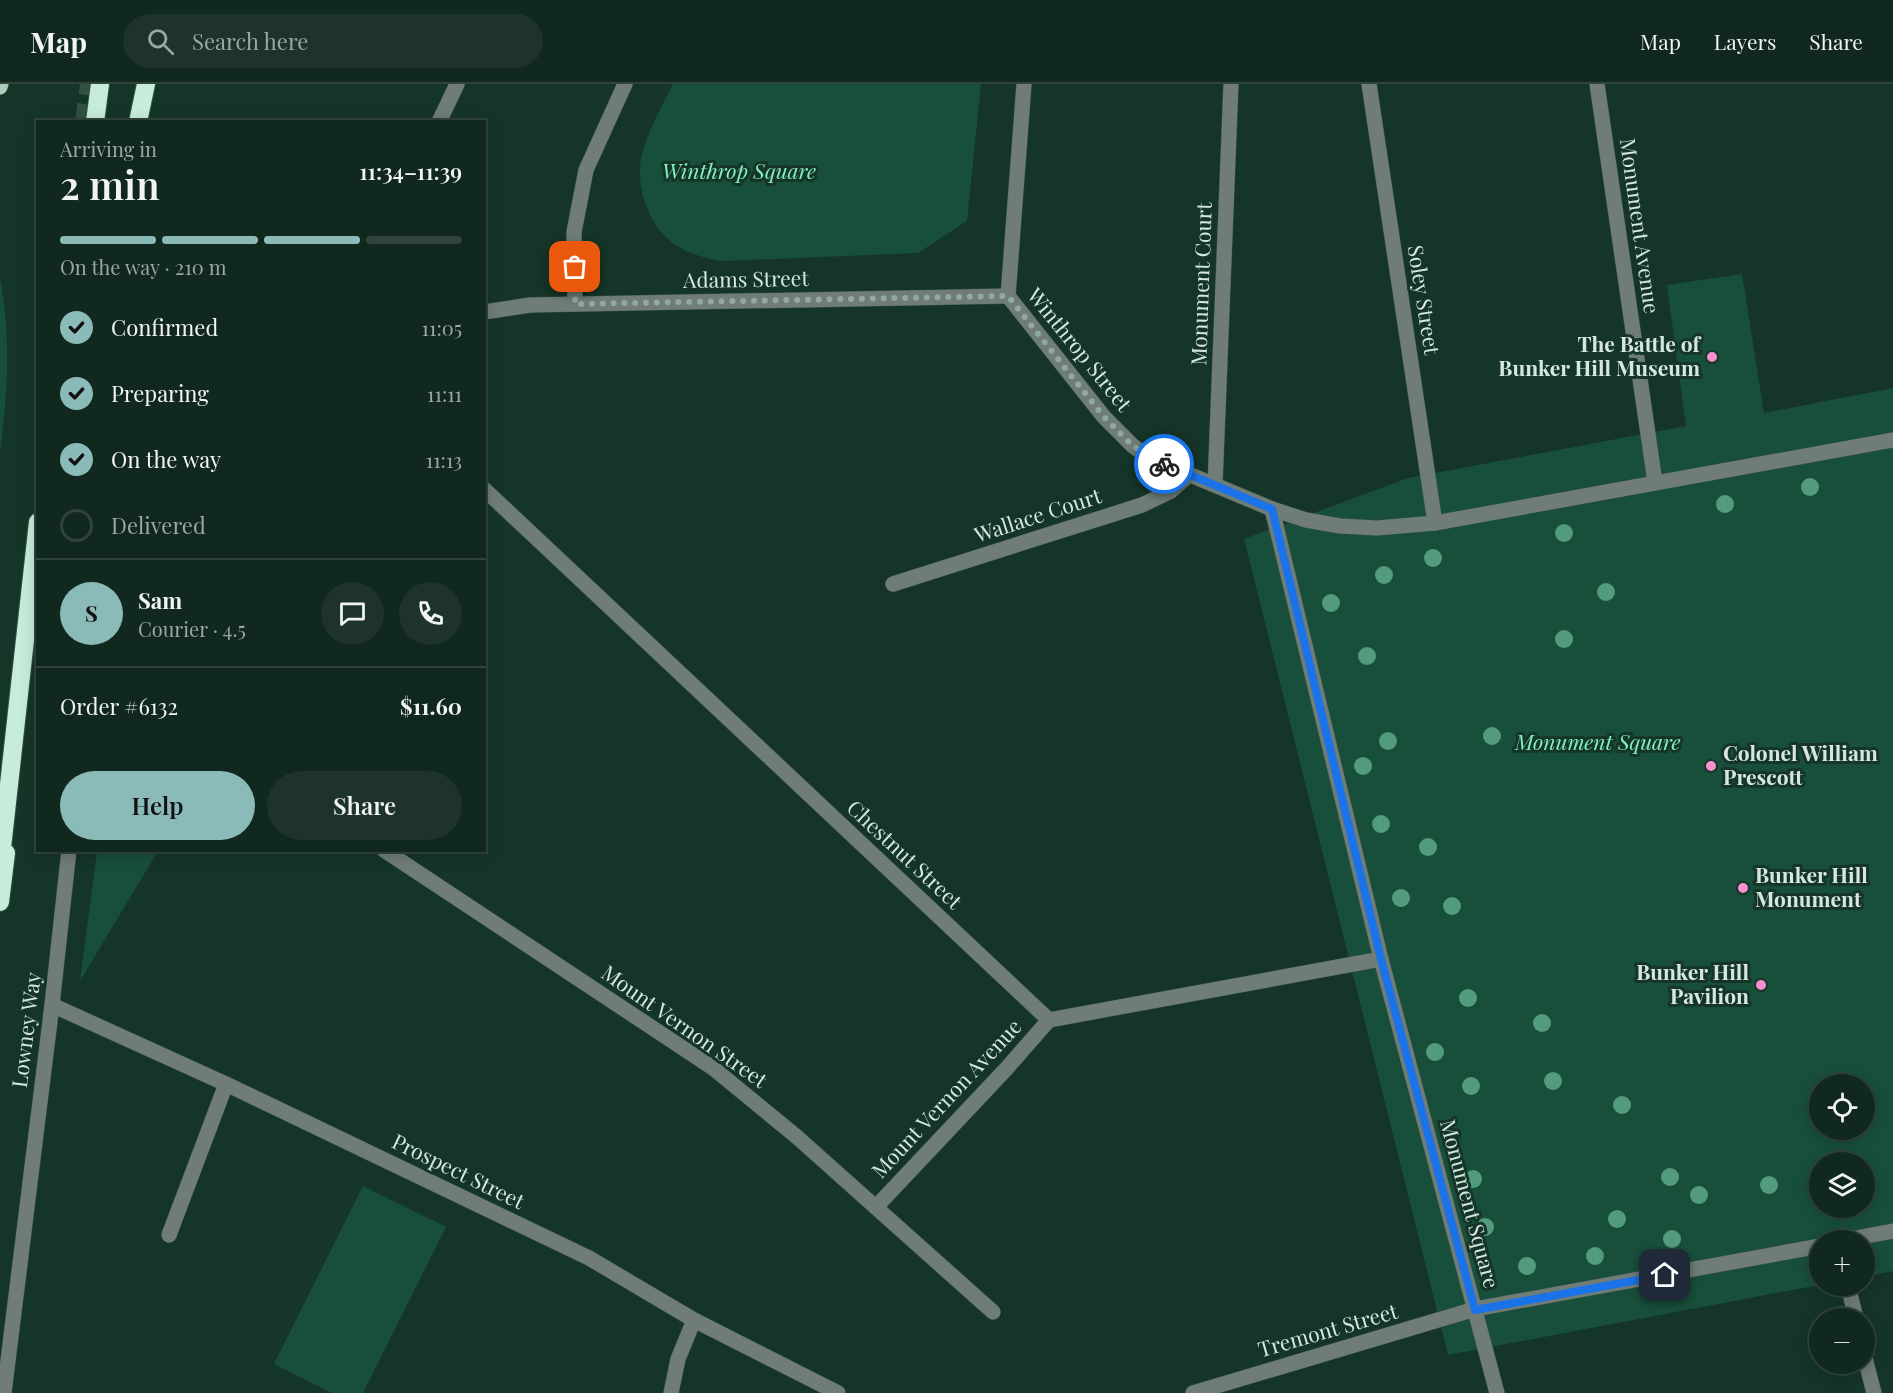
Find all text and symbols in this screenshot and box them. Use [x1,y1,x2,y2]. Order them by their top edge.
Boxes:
search box [123,14,543,68]
text: Map [30,23,87,60]
icon: search [144,25,177,58]
text: Search here [192,26,308,56]
text: Map [1640,27,1681,55]
text: Layers [1714,27,1776,55]
text: Share [1809,27,1863,55]
text: Arriving in [60,135,157,162]
street label: Monument Avenue [1615,136,1667,315]
text: 11:34–11:39 [359,156,462,186]
park label: Winthrop Square [662,156,816,184]
text: 2 min [60,158,160,210]
street label: Monument Court [1183,201,1217,366]
pin [549,241,600,292]
street label: Soley Street [1403,243,1448,357]
icon: bag [558,250,591,283]
text: On the way · 210 m [60,253,227,280]
street label: Adams Street [682,263,810,293]
street label: Winthrop Street [1021,280,1139,417]
icon: check [60,311,93,344]
text: Confirmed [111,312,218,342]
text: 11:05 [422,314,462,341]
place label: The Battle of Bunker Hill Museum [1498,329,1703,381]
marker: The Battle of Bunker Hill Museum [1705,350,1719,364]
icon: check [60,377,93,410]
text: Preparing [111,378,209,408]
text: 11:11 [427,380,462,407]
courier [1134,434,1194,494]
icon: check [60,443,93,476]
text: On the way [111,444,221,474]
text: 11:13 [426,446,462,473]
icon: bike [1148,448,1181,481]
street label: Wallace Court [969,480,1105,548]
text: Delivered [111,510,206,540]
button: chat [321,582,384,645]
button: phone [399,582,462,645]
text: Sam [138,585,182,615]
text: S [85,598,98,628]
text: Courier · 4.5 [138,615,246,642]
text: Order #6132 [60,691,178,721]
text: $11.60 [400,691,462,721]
park label: Monument Square [1514,727,1681,755]
place label: Colonel William Prescott [1723,738,1878,790]
marker: Colonel William Prescott [1704,759,1718,773]
button: Help [60,771,255,840]
button: Share [267,771,462,840]
street label: Chestnut Street [842,793,969,915]
place label: Bunker Hill Monument [1755,860,1868,912]
marker: Bunker Hill Monument [1736,881,1750,895]
place label: Bunker Hill Pavilion [1636,957,1749,1009]
street label: Mount Vernon Street [597,958,774,1093]
street label: Lowney Way [4,970,46,1089]
marker: Bunker Hill Pavilion [1754,978,1768,992]
street label: Mount Vernon Avenue [864,1012,1027,1183]
map controls [1809,1074,1875,1374]
button: locate [1809,1074,1875,1140]
street label: Monument Square [1435,1116,1507,1291]
street label: Prospect Street [388,1126,530,1215]
button: layers [1809,1152,1875,1218]
button: + [1809,1230,1875,1296]
pin [1639,1249,1690,1300]
icon: home [1648,1258,1681,1291]
street label: Tremont Street [1254,1296,1401,1362]
button: − [1809,1308,1875,1374]

